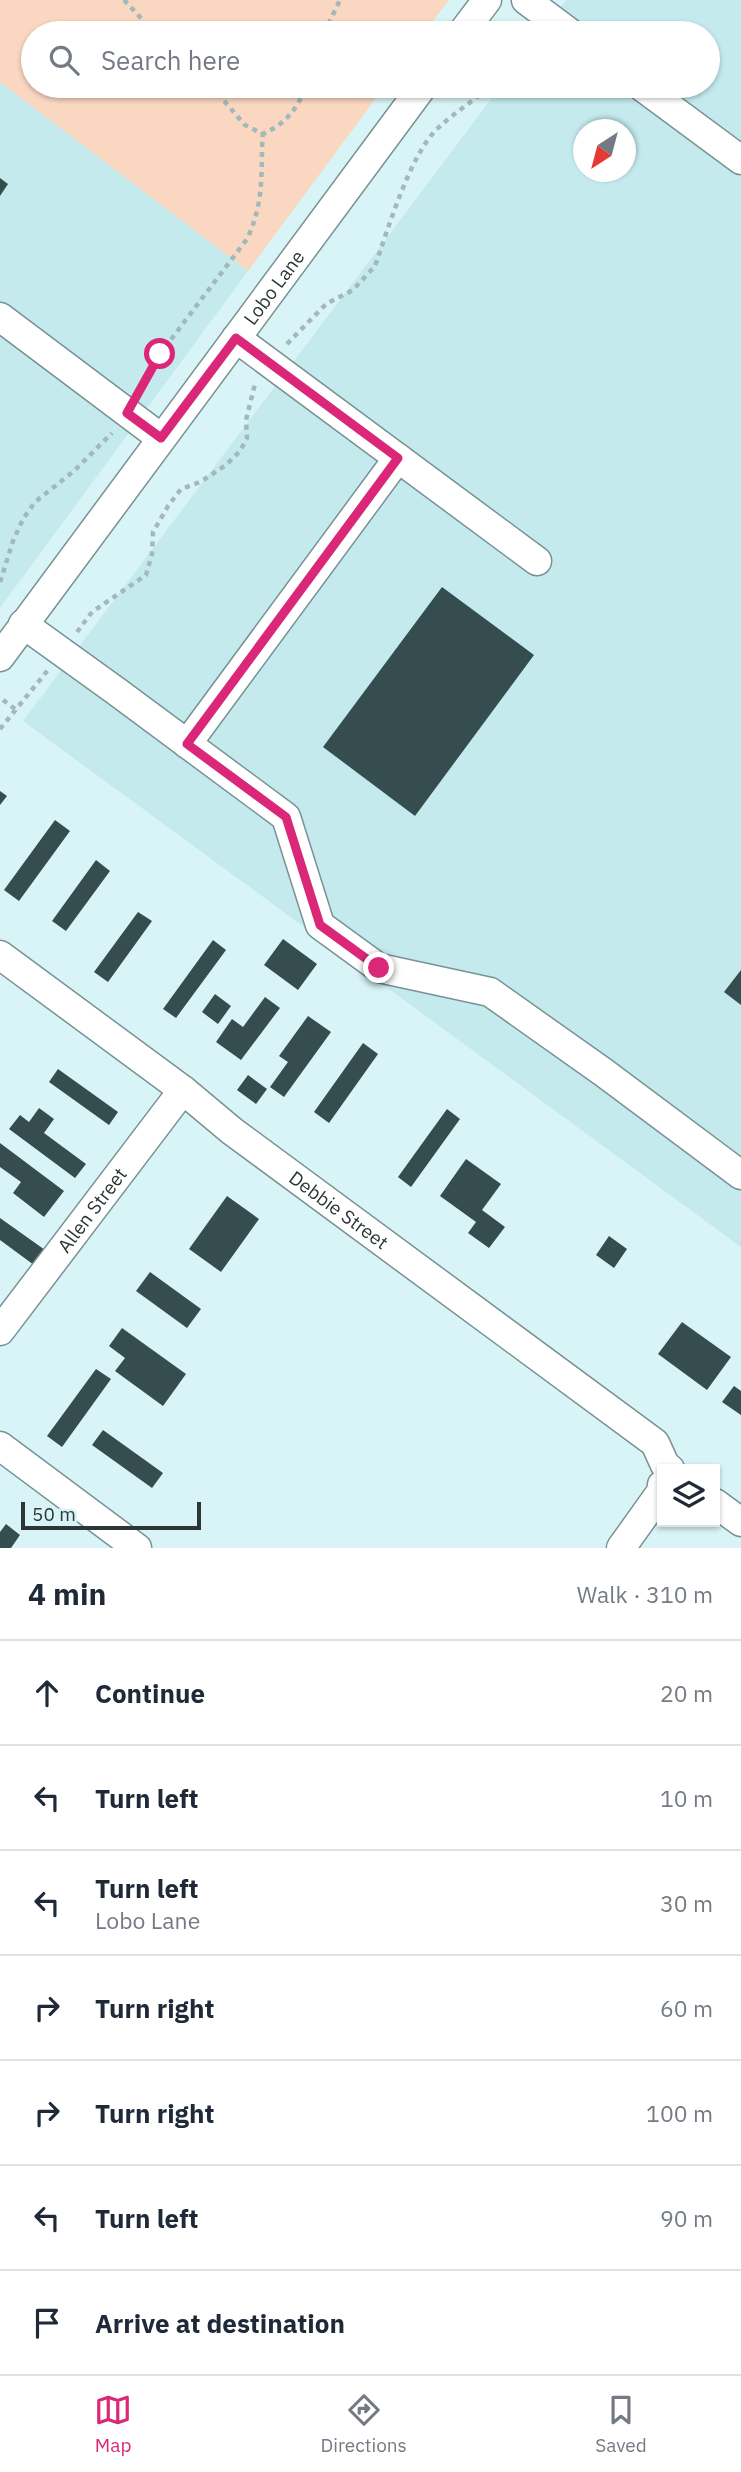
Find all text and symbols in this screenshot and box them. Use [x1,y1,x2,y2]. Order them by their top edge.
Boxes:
search box [21,21,720,98]
icon: search [45,41,83,79]
text: Search here [101,43,240,77]
north arrow [573,119,636,182]
street label: Lobo Lane [238,245,309,329]
route start [144,338,175,369]
route end [363,952,394,983]
street label: Allen Street [52,1163,132,1257]
street label: Debbie Street [285,1165,393,1254]
map controls [657,1464,720,1527]
button: layers [657,1464,720,1527]
scale bar [21,1499,201,1531]
text: 50 m [32,1502,76,1526]
text: 4 min [28,1574,106,1613]
text: Walk · 310 m [577,1579,713,1609]
icon: ahead [28,1674,66,1712]
text: Continue [95,1676,205,1710]
text: 20 m [660,1678,713,1708]
icon: left [28,1779,66,1817]
text: Turn left [95,1781,198,1815]
text: 10 m [660,1783,713,1813]
text: Turn left [95,1871,198,1905]
icon: left [28,1884,66,1922]
text: 30 m [660,1888,713,1918]
text: Lobo Lane [95,1905,200,1935]
icon: right [28,1989,66,2027]
text: Turn right [95,1991,214,2025]
text: 60 m [660,1993,713,2023]
icon: right [28,2094,66,2132]
text: Turn right [95,2096,214,2130]
text: 100 m [646,2098,713,2128]
icon: left [28,2199,66,2237]
text: Turn left [95,2201,198,2235]
text: 90 m [660,2203,713,2233]
icon: arrive [28,2304,66,2342]
text: Arrive at destination [95,2306,345,2340]
tab: Map [94,2391,132,2457]
tab: Directions [320,2391,407,2457]
tab: Saved [595,2391,647,2457]

